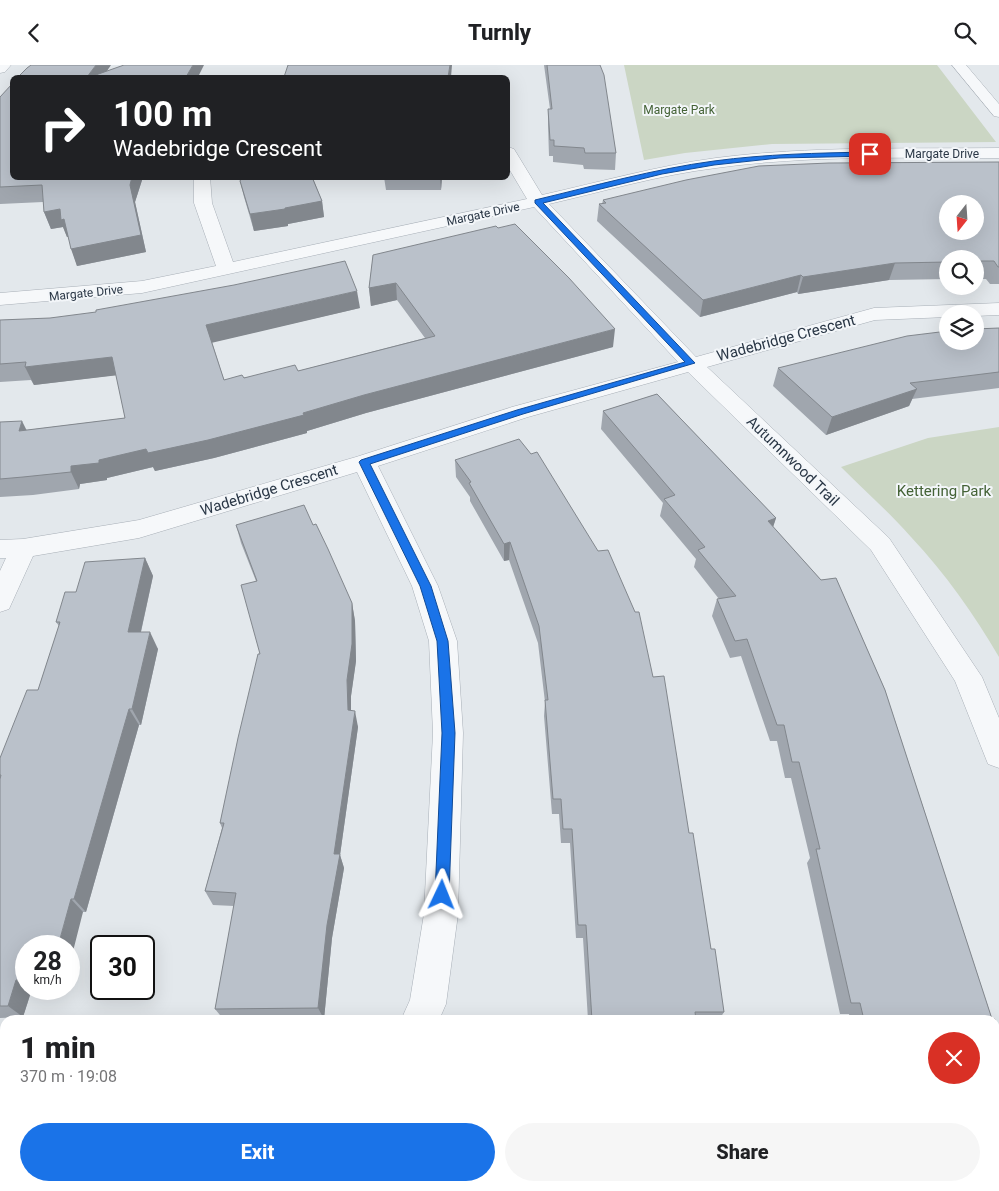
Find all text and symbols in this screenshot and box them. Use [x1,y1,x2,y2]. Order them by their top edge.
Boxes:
icon: back [20,19,48,47]
icon: search [951,19,979,47]
text: Turnly [468,20,531,45]
text: 100 m [113,94,212,135]
icon: right [30,95,95,160]
park label: Margate Park [643,103,716,117]
pin [849,133,891,175]
text: Wadebridge Crescent [113,136,322,161]
icon: arrive [856,140,884,168]
street label: Margate Drive [905,147,979,161]
north arrow [939,195,984,240]
map controls [939,195,984,350]
street label: Margate Drive [445,199,521,229]
button: search [939,250,984,295]
street label: Margate Drive [48,282,124,304]
button: layers [939,305,984,350]
street label: Wadebridge Crescent [715,311,857,365]
street label: Autumnwood Trail [743,412,843,510]
street label: Wadebridge Crescent [198,460,340,519]
park label: Kettering Park [897,482,992,500]
position arrow [415,868,467,920]
speed limit sign: 30 [90,935,155,1000]
text: 28 [33,947,62,976]
text: km/h [33,973,62,987]
text: 1 min [20,1030,96,1065]
button: close [928,1032,980,1084]
text: 370 m · 19:08 [20,1067,117,1086]
button: Exit [20,1123,495,1181]
button: Share [505,1123,980,1181]

